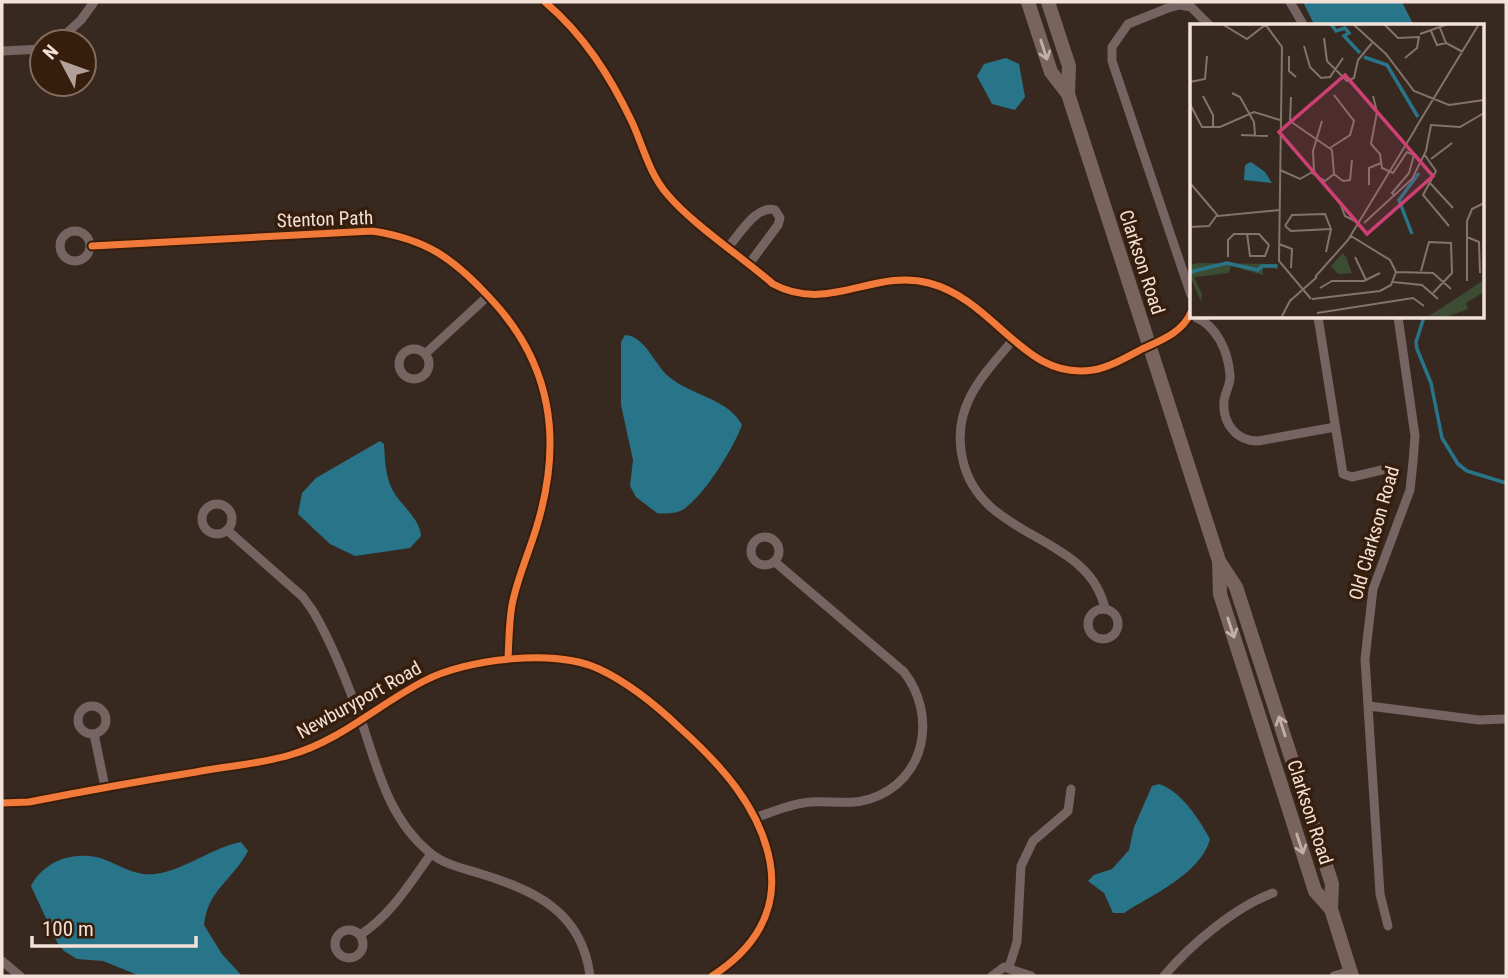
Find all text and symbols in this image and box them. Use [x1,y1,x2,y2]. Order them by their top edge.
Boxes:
inset map [1190,24,1484,318]
north arrow [28,28,98,98]
one-way arrow [1038,39,1051,61]
text: N [38,40,63,64]
street label: Stenton Path [276,206,374,232]
street label: Clarkson Road [1114,207,1170,317]
street label: Old Clarkson Road [1344,463,1404,603]
one-way arrow [1225,617,1238,639]
street label: Newburyport Road [293,656,425,744]
one-way arrow [1274,715,1287,737]
street label: Clarkson Road [1282,757,1338,867]
one-way arrow [1295,833,1308,855]
scale bar [32,904,196,948]
text: 100 m [42,917,94,941]

